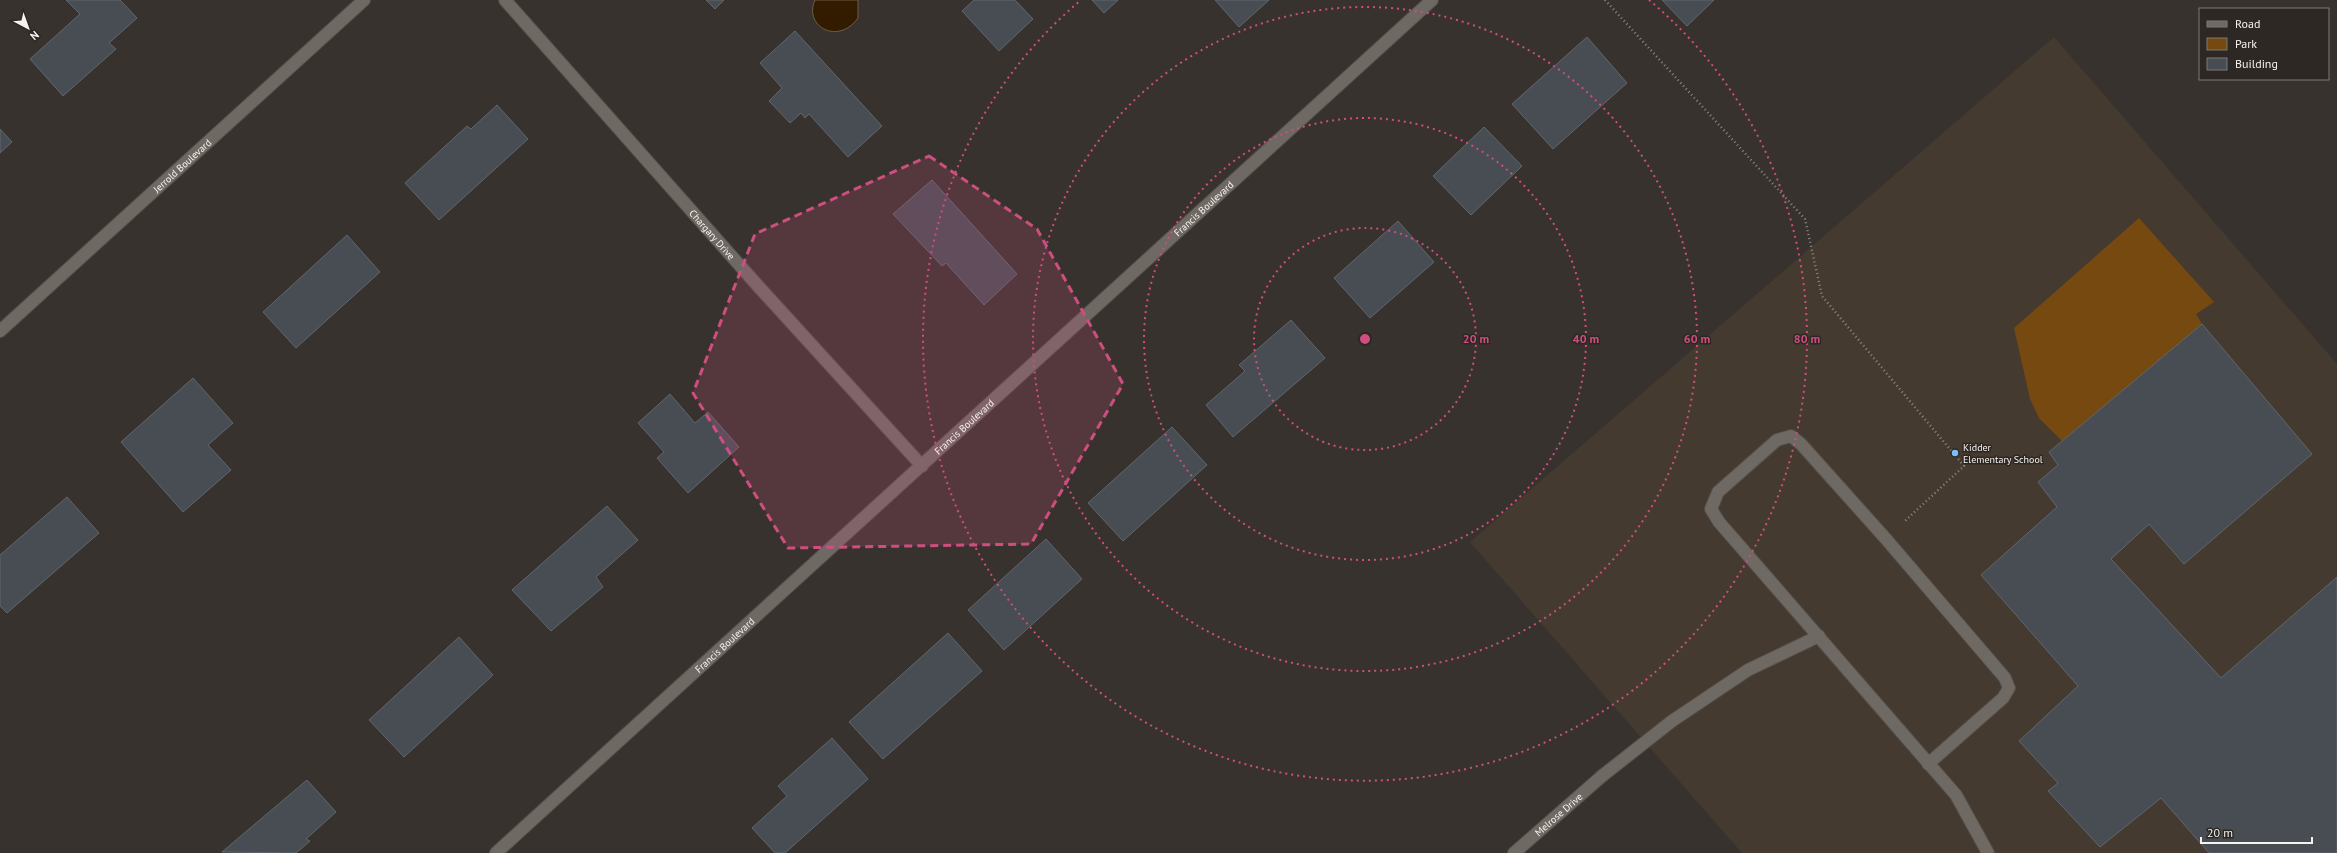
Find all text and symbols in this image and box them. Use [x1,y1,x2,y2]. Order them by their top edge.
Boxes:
north arrow [8,8,48,48]
legend [2199,8,2329,80]
text: Road [2235,16,2260,31]
text: N [27,28,42,43]
text: Park [2235,36,2257,51]
text: Building [2235,56,2278,71]
street label: Jerrold Boulevard [150,136,214,196]
street label: Francis Boulevard [1171,178,1236,239]
street label: Chargary Drive [686,207,738,263]
text: 20 m [1463,331,1489,346]
text: 40 m [1573,331,1599,346]
text: 60 m [1684,331,1710,346]
text: 80 m [1794,331,1820,346]
centre of rings [1358,332,1372,346]
street label: Francis Boulevard [932,397,997,457]
place label: Kidder Elementary School [1963,441,2043,466]
marker: Kidder Elementary School [1950,448,1960,458]
street label: Francis Boulevard [692,615,757,676]
street label: Melrose Drive [1532,790,1585,839]
scale bar [2201,819,2312,845]
text: 20 m [2207,825,2233,840]

